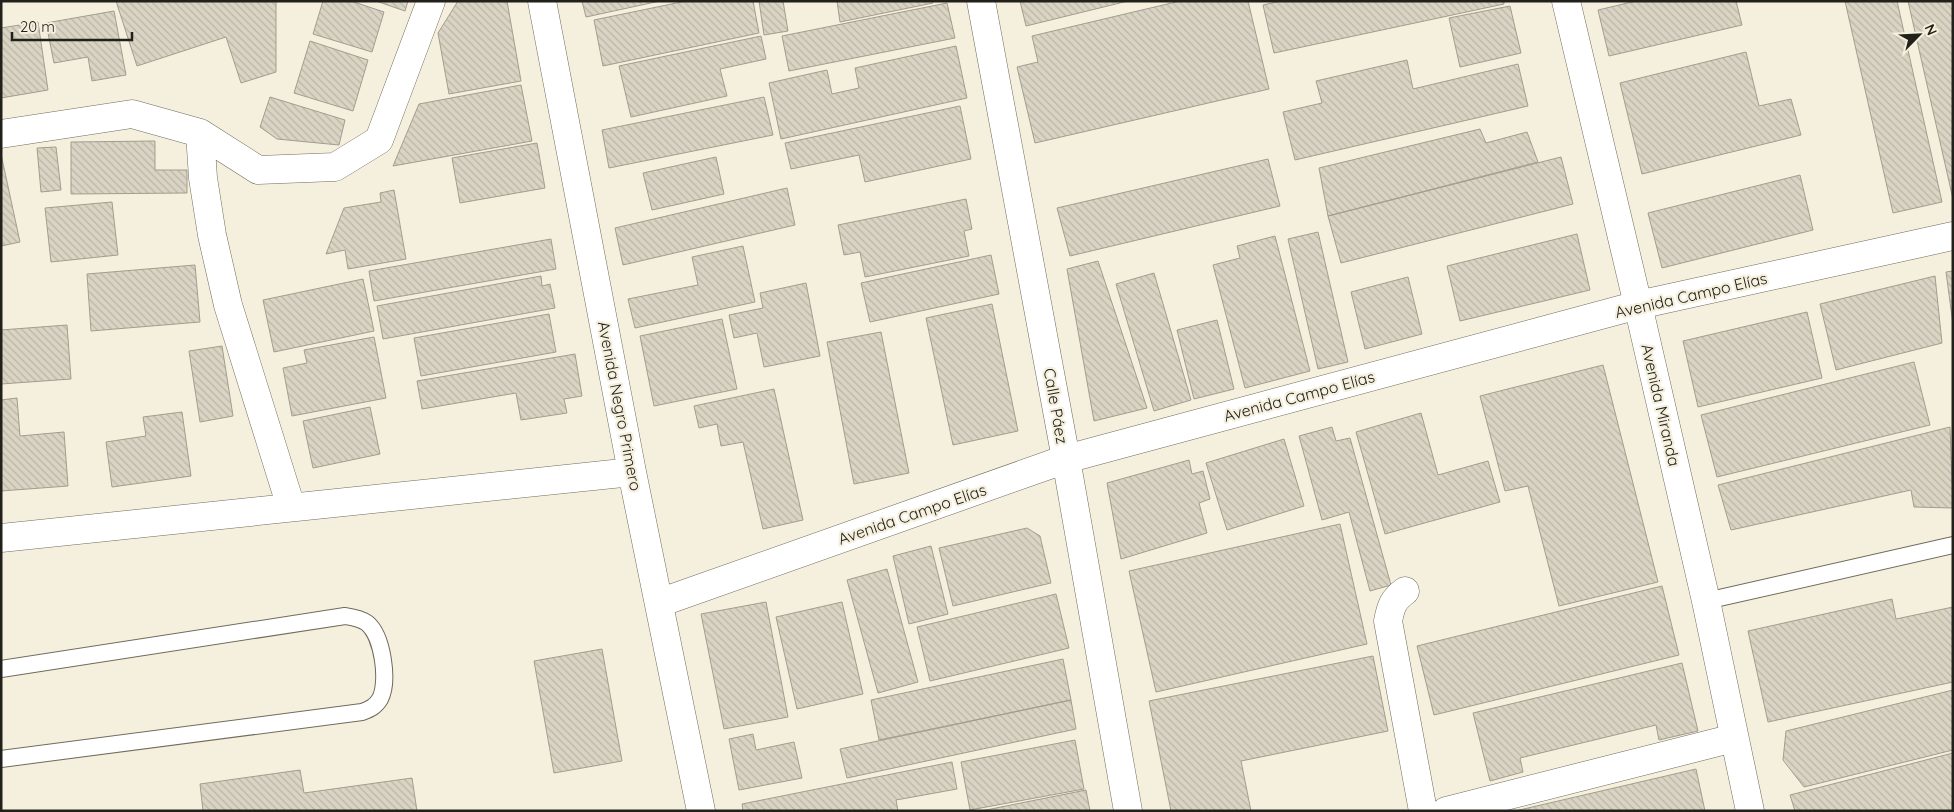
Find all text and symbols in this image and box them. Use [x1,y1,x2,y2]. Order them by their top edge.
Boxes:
scale bar [12,10,132,42]
north arrow [1894,10,1944,60]
text: 20 m [20,17,55,36]
text: N [1921,21,1941,38]
street label: Avenida Campo Elías [1613,268,1769,322]
street label: Avenida Negro Primero [594,319,646,493]
street label: Avenida Miranda [1637,342,1685,468]
street label: Avenida Campo Elías [1221,366,1377,426]
street label: Calle Páez [1040,367,1072,445]
street label: Avenida Campo Elías [835,479,989,549]

